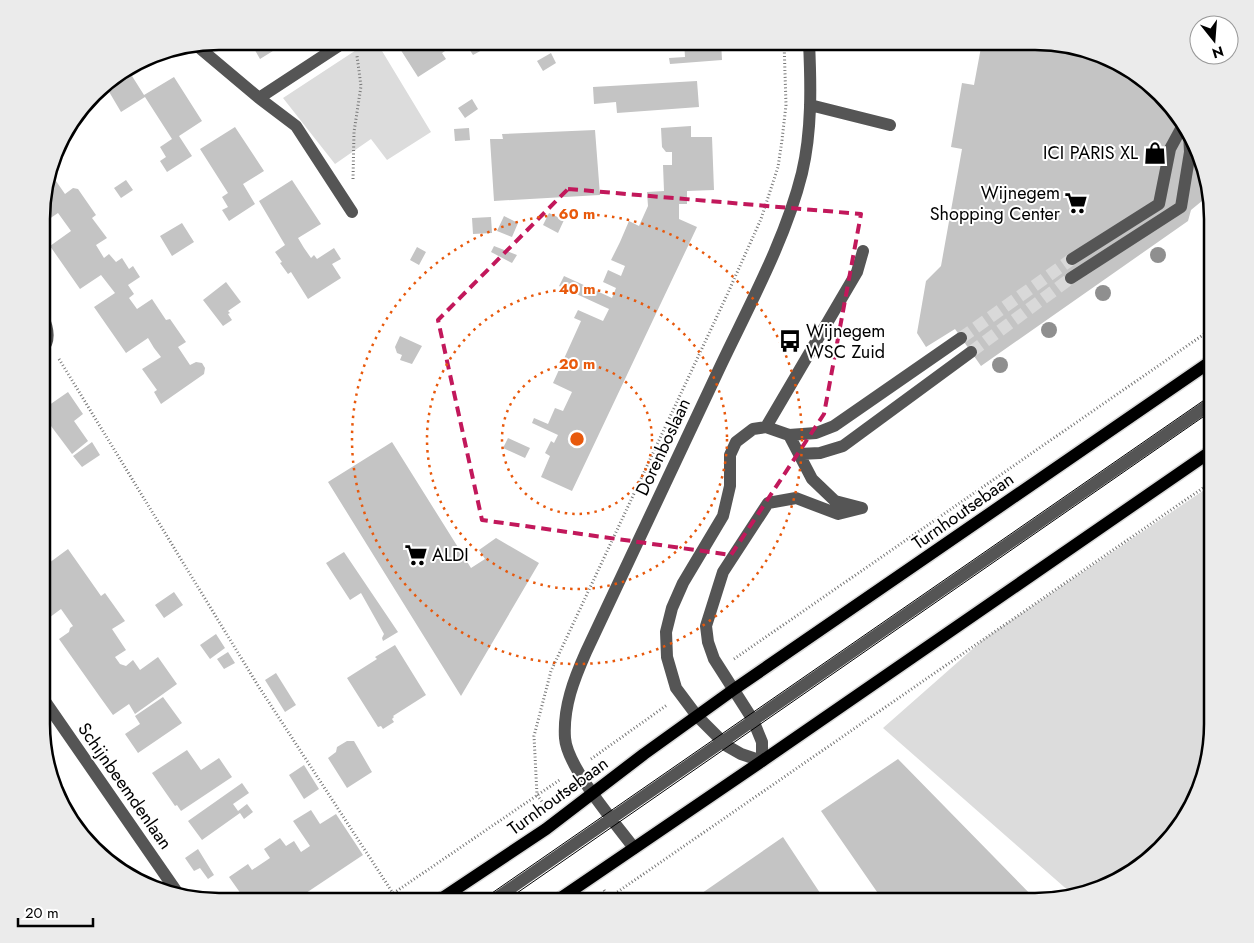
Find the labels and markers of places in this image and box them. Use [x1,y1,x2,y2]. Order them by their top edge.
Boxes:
place label: ICI PARIS XL [1043,140,1138,166]
shop icon: ICI PARIS XL [1142,140,1168,166]
place label: Wijnegem Shopping Center [930,180,1061,227]
supermarket icon: Wijnegem Shopping Center [1063,190,1089,216]
place label: Wijnegem WSC Zuid [806,318,885,365]
bus stop icon: Wijnegem WSC Zuid [777,328,803,354]
centre of rings [568,430,586,448]
supermarket icon: ALDI [403,542,429,568]
place label: ALDI [432,542,469,568]

